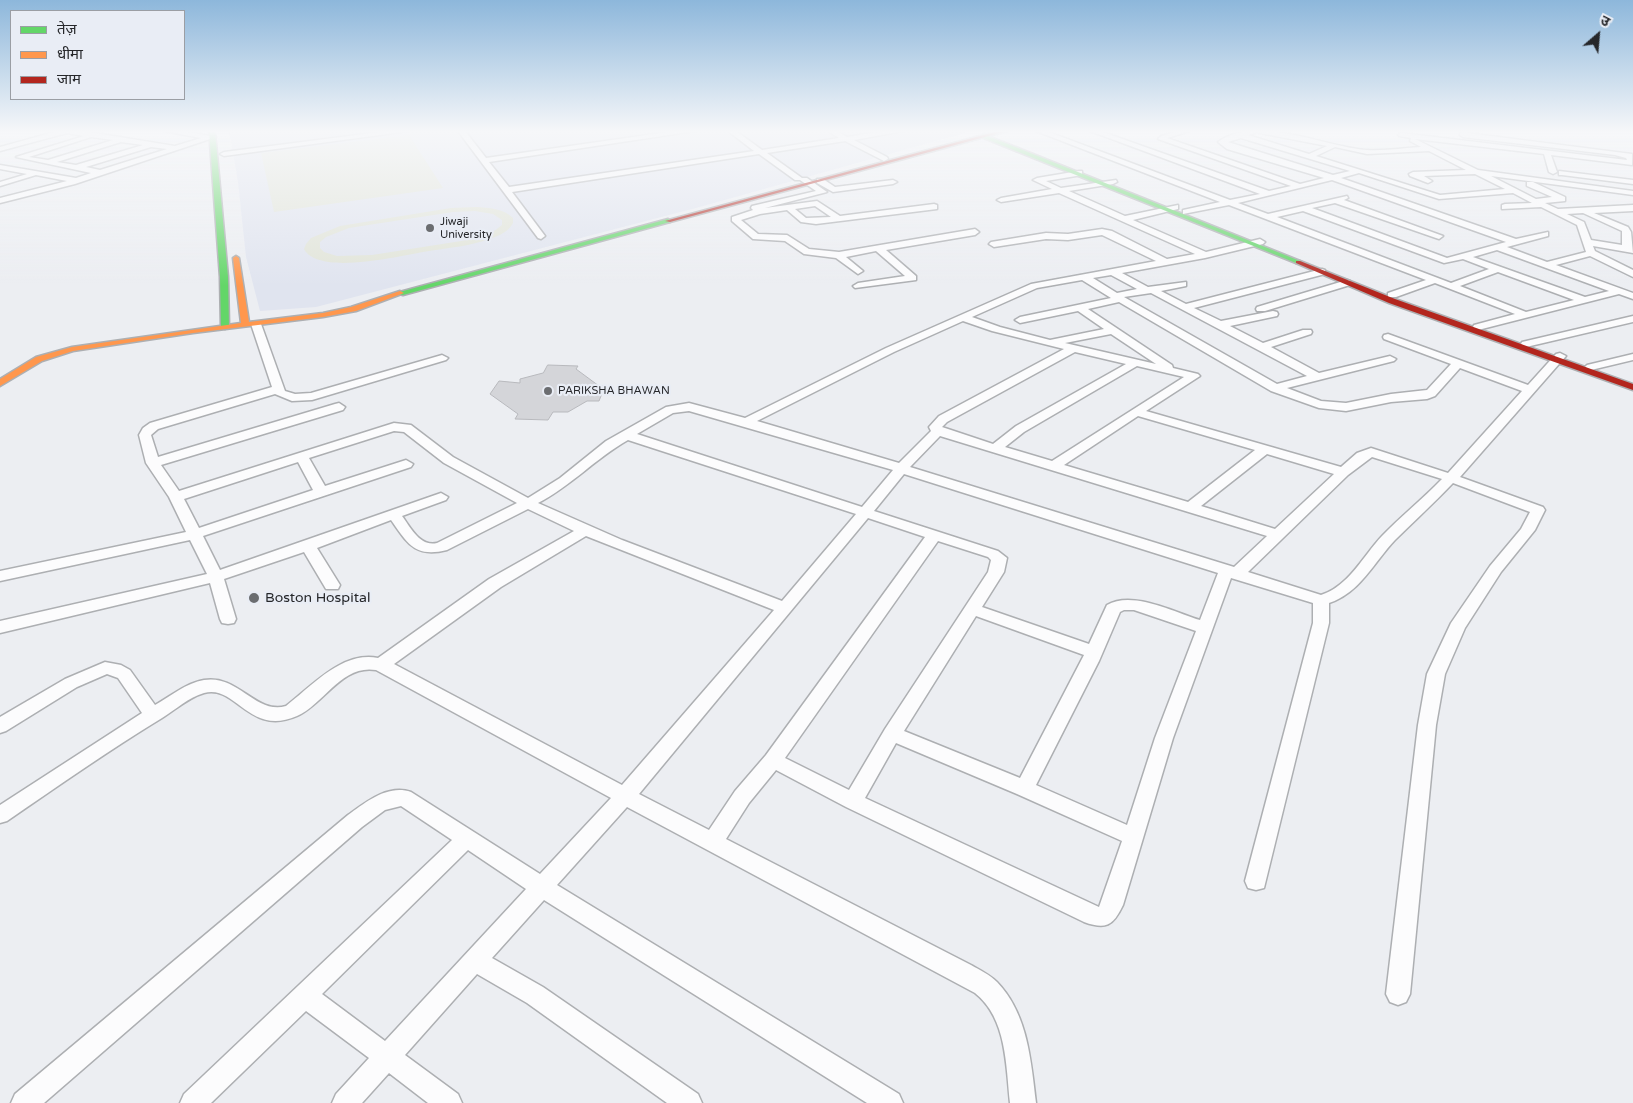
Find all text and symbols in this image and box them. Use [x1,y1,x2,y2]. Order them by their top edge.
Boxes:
legend [10,10,185,100]
north arrow [1573,10,1623,60]
text: उ [1598,12,1613,31]
text: तेज़ [57,20,77,38]
text: धीमा [57,45,83,63]
text: जाम [57,70,81,88]
place label: Jiwaji University [440,215,492,241]
marker: Jiwaji University [424,222,436,234]
place label: PARIKSHA BHAWAN [558,384,670,398]
marker: PARIKSHA BHAWAN [542,385,554,397]
place label: Boston Hospital [265,590,370,606]
marker: Boston Hospital [247,591,261,605]

